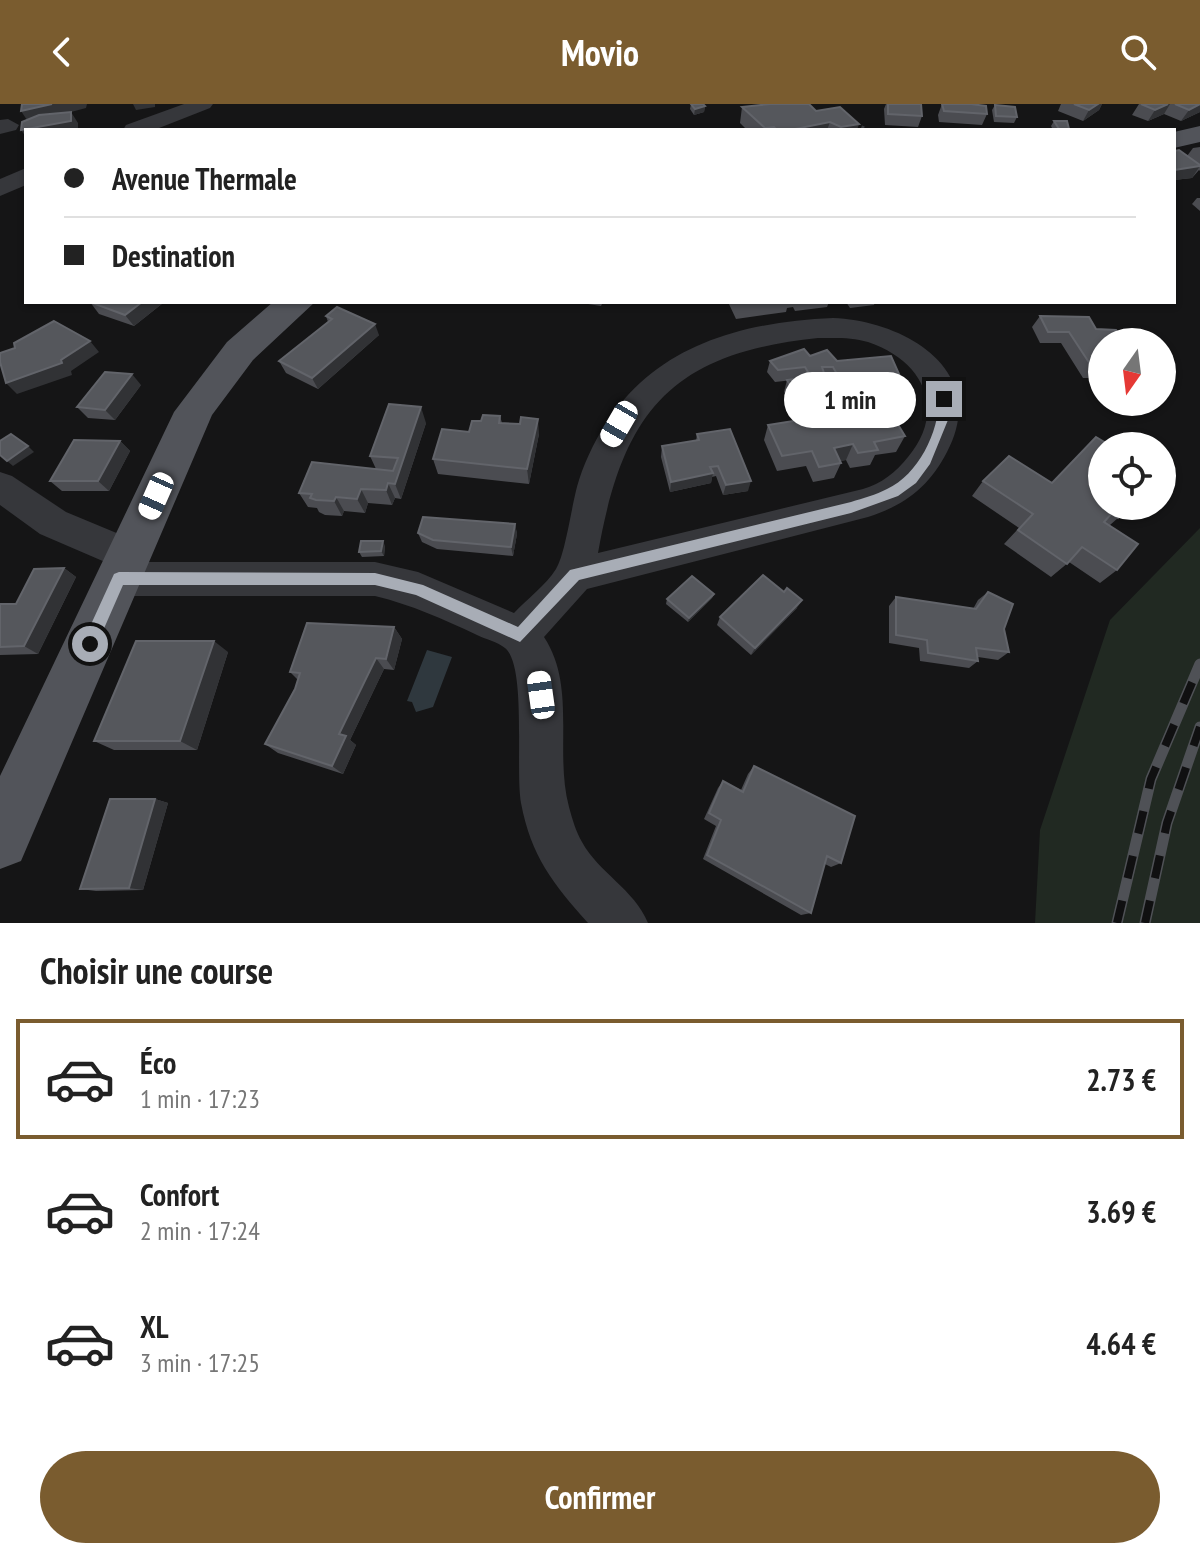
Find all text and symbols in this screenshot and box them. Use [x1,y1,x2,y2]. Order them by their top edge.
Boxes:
text: Movio [561,29,639,76]
icon: back [40,30,84,74]
icon: search [1116,30,1160,74]
text: Avenue Thermale [112,159,297,198]
text: Destination [112,236,235,275]
north arrow [1088,328,1176,416]
map controls [1088,328,1176,520]
callout: 1 min [784,371,916,427]
route end [926,381,962,417]
text: 1 min [824,383,876,416]
car [597,397,641,451]
button: locate [1088,432,1176,520]
car [135,469,177,523]
route start [72,626,108,662]
car [526,670,556,720]
text: Choisir une course [40,947,273,994]
icon: car [44,1043,116,1115]
text: Éco [140,1043,176,1082]
text: 2.73 € [1086,1060,1156,1099]
text: 1 min · 17:23 [140,1082,260,1115]
icon: car [44,1175,116,1247]
text: Confort [140,1175,219,1214]
text: 3.69 € [1086,1192,1156,1231]
text: 2 min · 17:24 [140,1214,260,1247]
icon: car [44,1307,116,1379]
text: XL [140,1307,169,1346]
text: 4.64 € [1086,1324,1156,1363]
text: 3 min · 17:25 [140,1346,260,1379]
button: Confirmer [40,1451,1160,1543]

